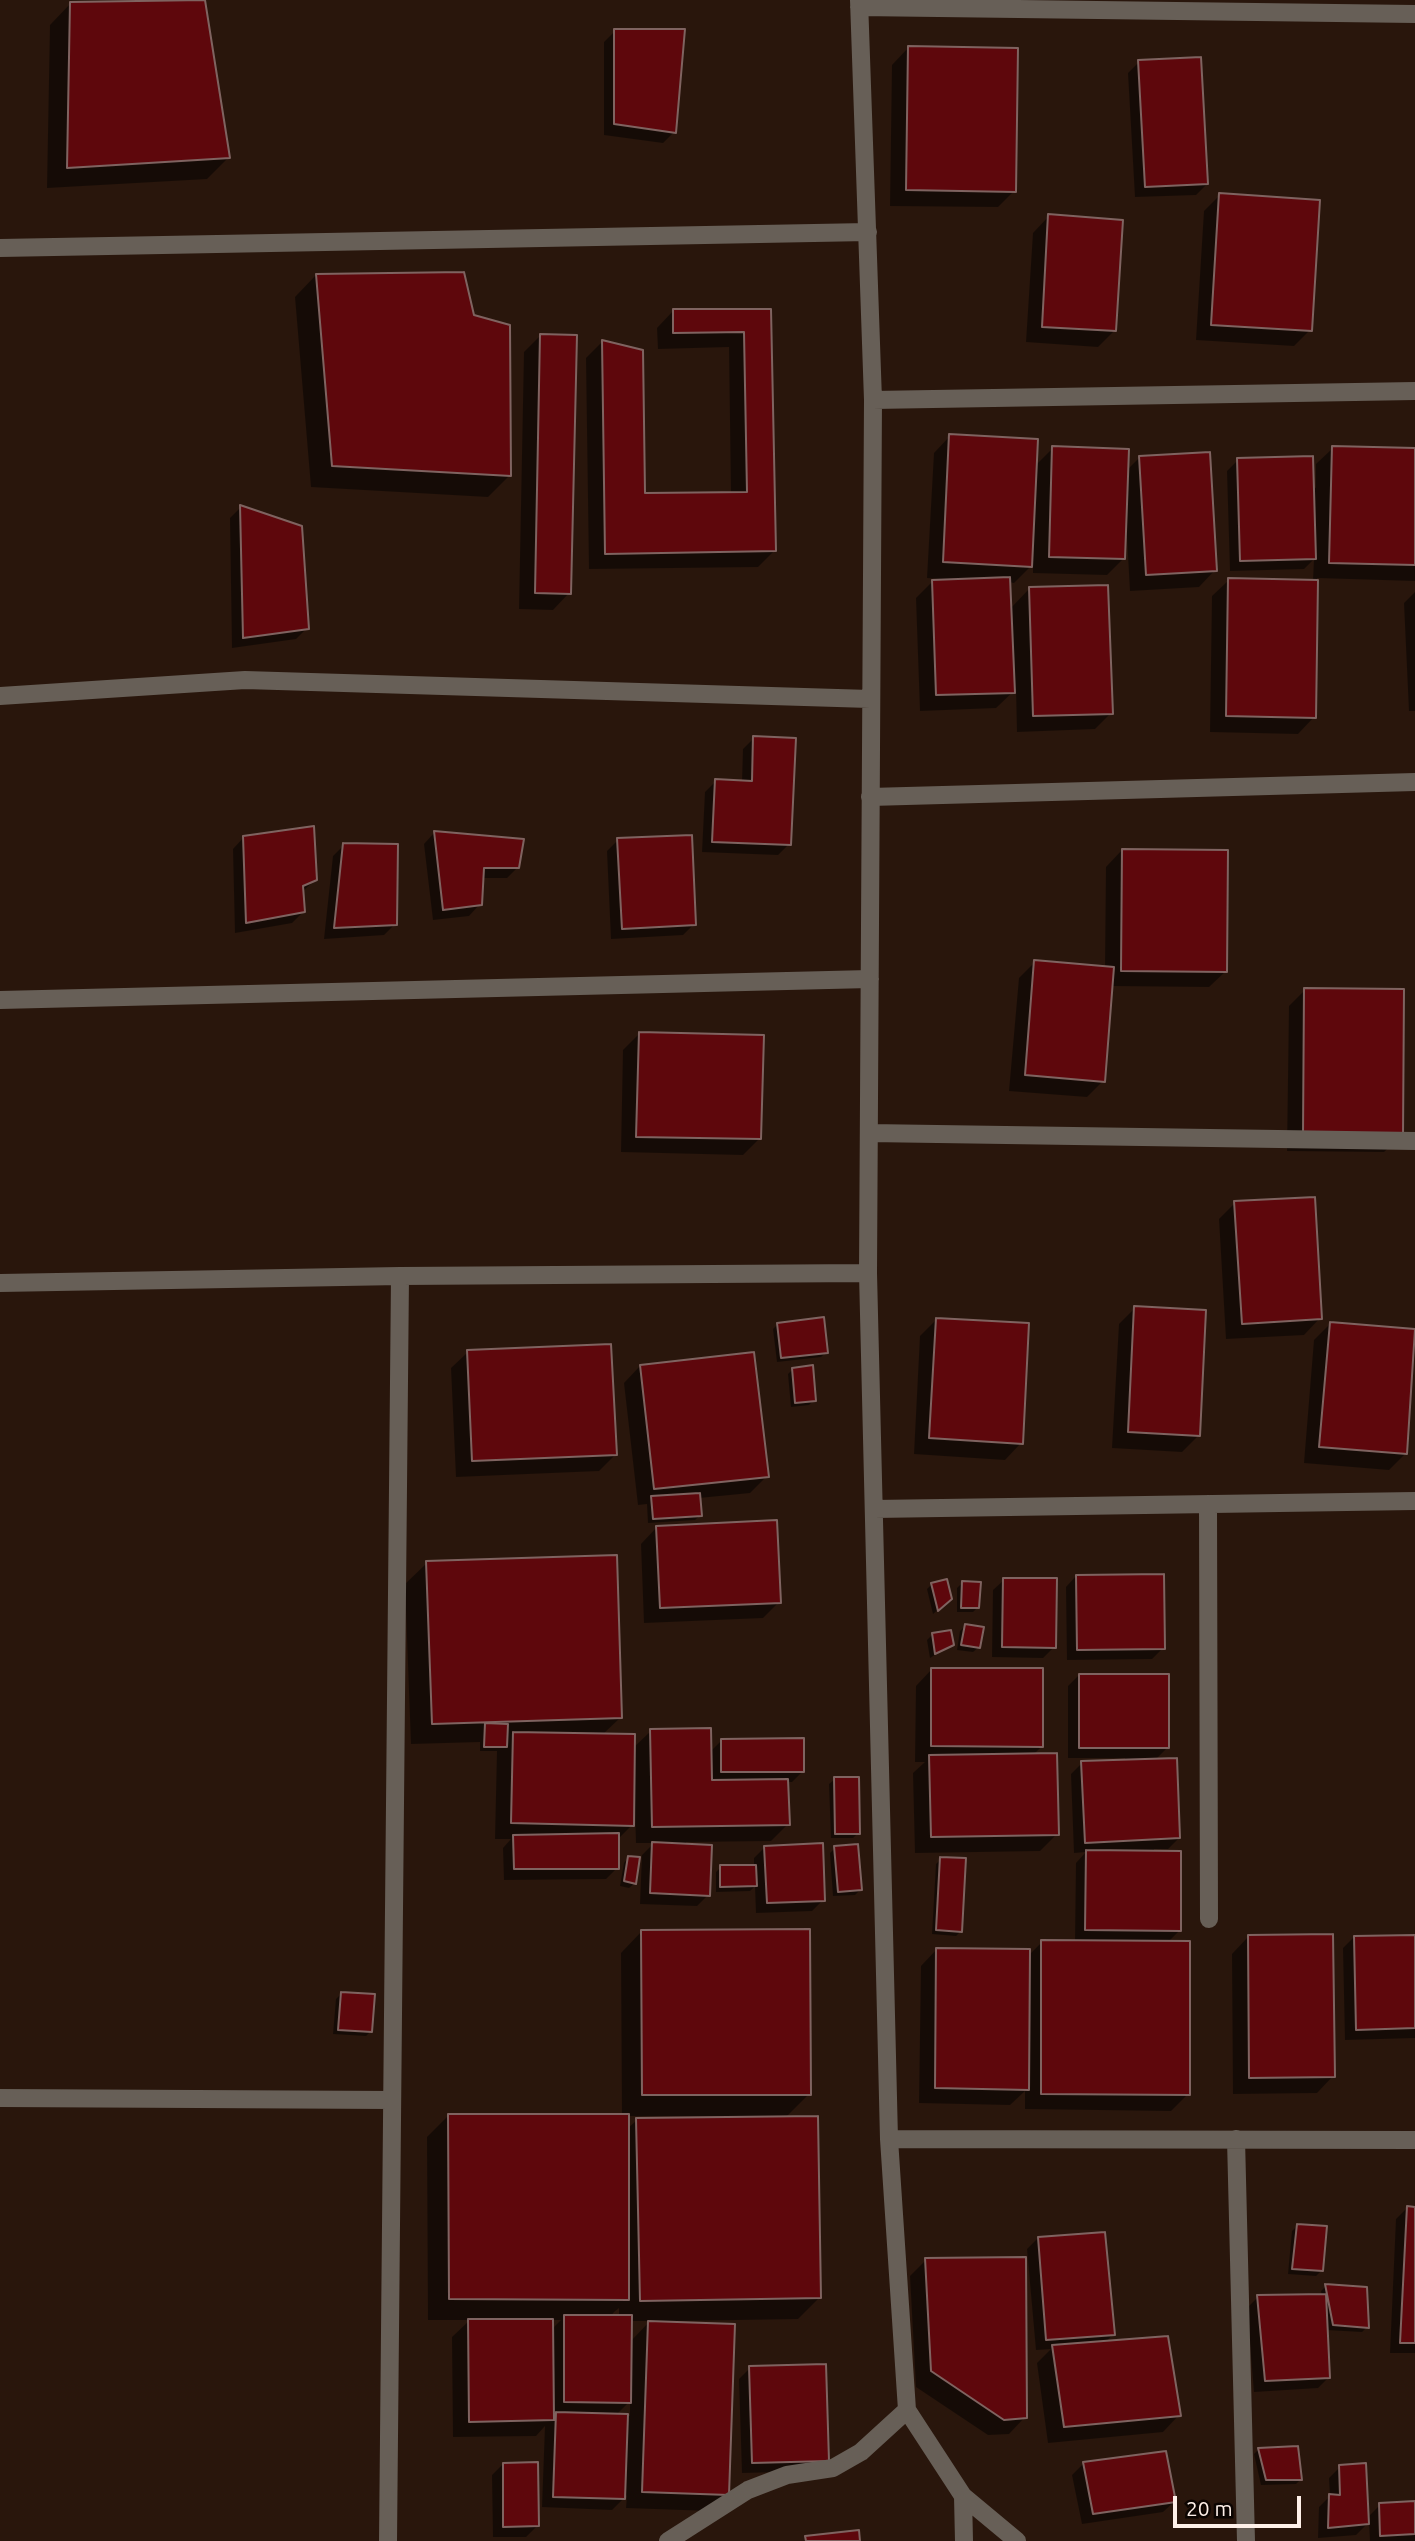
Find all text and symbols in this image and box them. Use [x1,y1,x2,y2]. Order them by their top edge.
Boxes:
scale bar [1177,2482,1305,2526]
text: 20 m [1186,2496,1233,2520]

